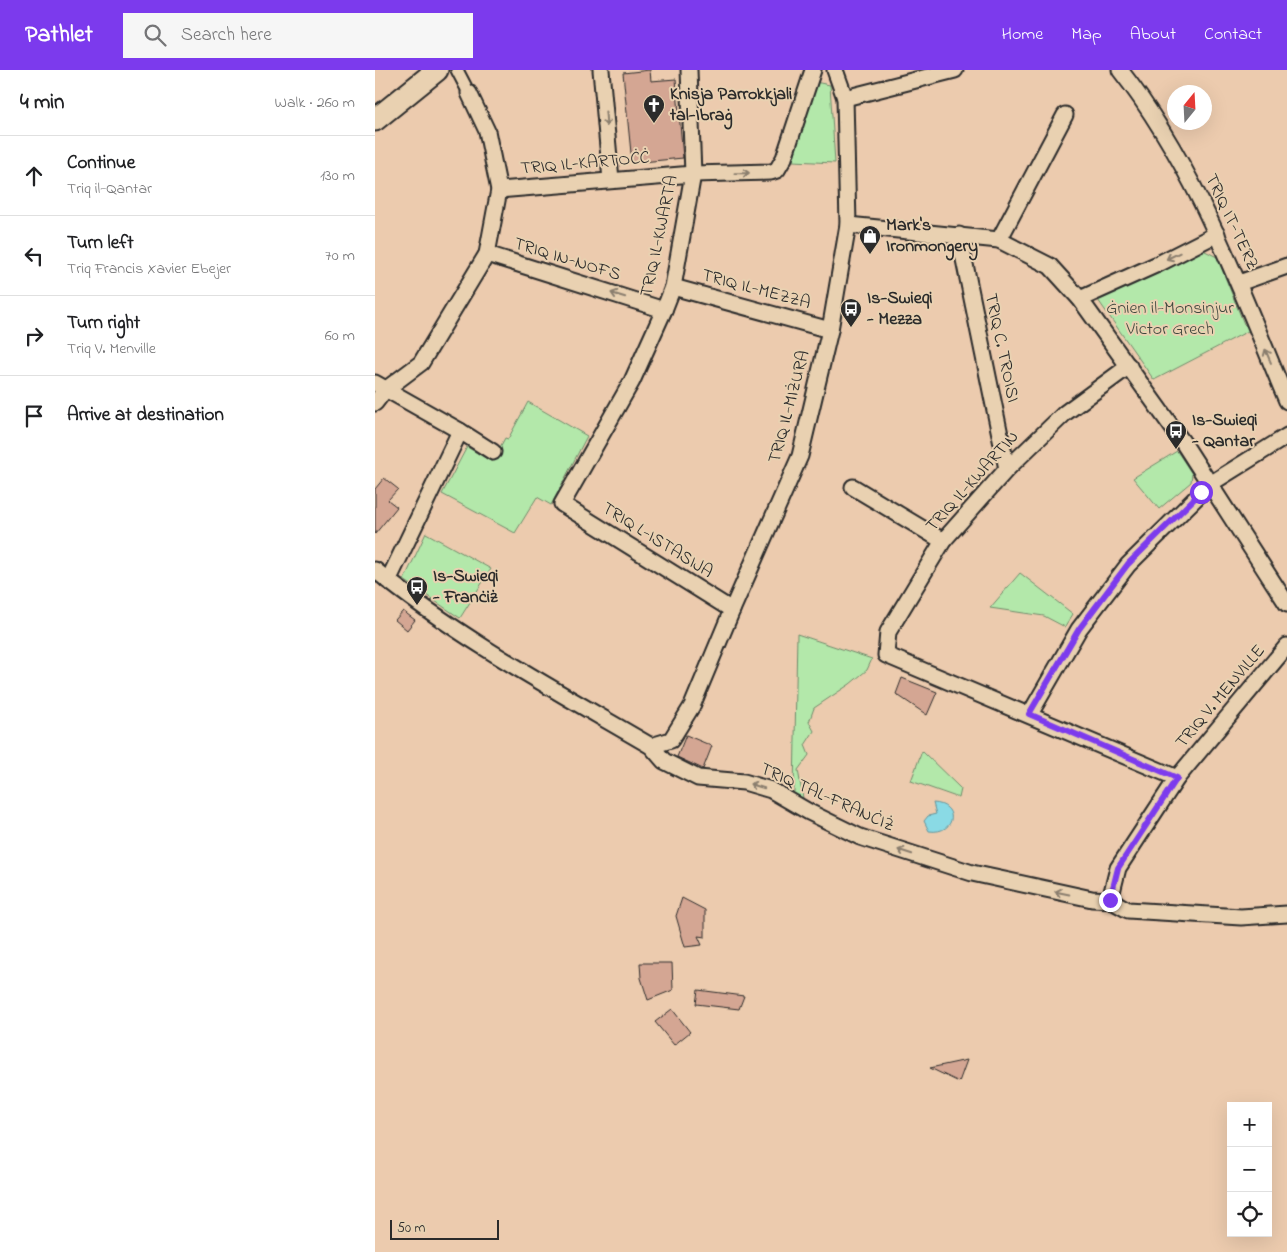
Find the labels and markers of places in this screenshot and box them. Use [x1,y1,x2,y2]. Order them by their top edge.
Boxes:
place label: Knisja Parrokkjali tal-Ibraġ [669,82,792,130]
church icon: Knisja Parrokkjali tal-Ibraġ [642,93,666,124]
place label: Mark's Ironmongery [886,213,978,261]
shop icon: Mark's Ironmongery [858,224,882,255]
place label: Is-Swieqi - Mezza [866,286,933,333]
bus stop icon: Is-Swieqi - Mezza [839,297,863,328]
place label: Is-Swieqi - Qantar [1191,408,1258,455]
bus stop icon: Is-Swieqi - Qantar [1164,419,1188,450]
place label: Is-Swieqi - Franċiż [432,564,499,611]
bus stop icon: Is-Swieqi - Franċiż [405,575,429,606]

